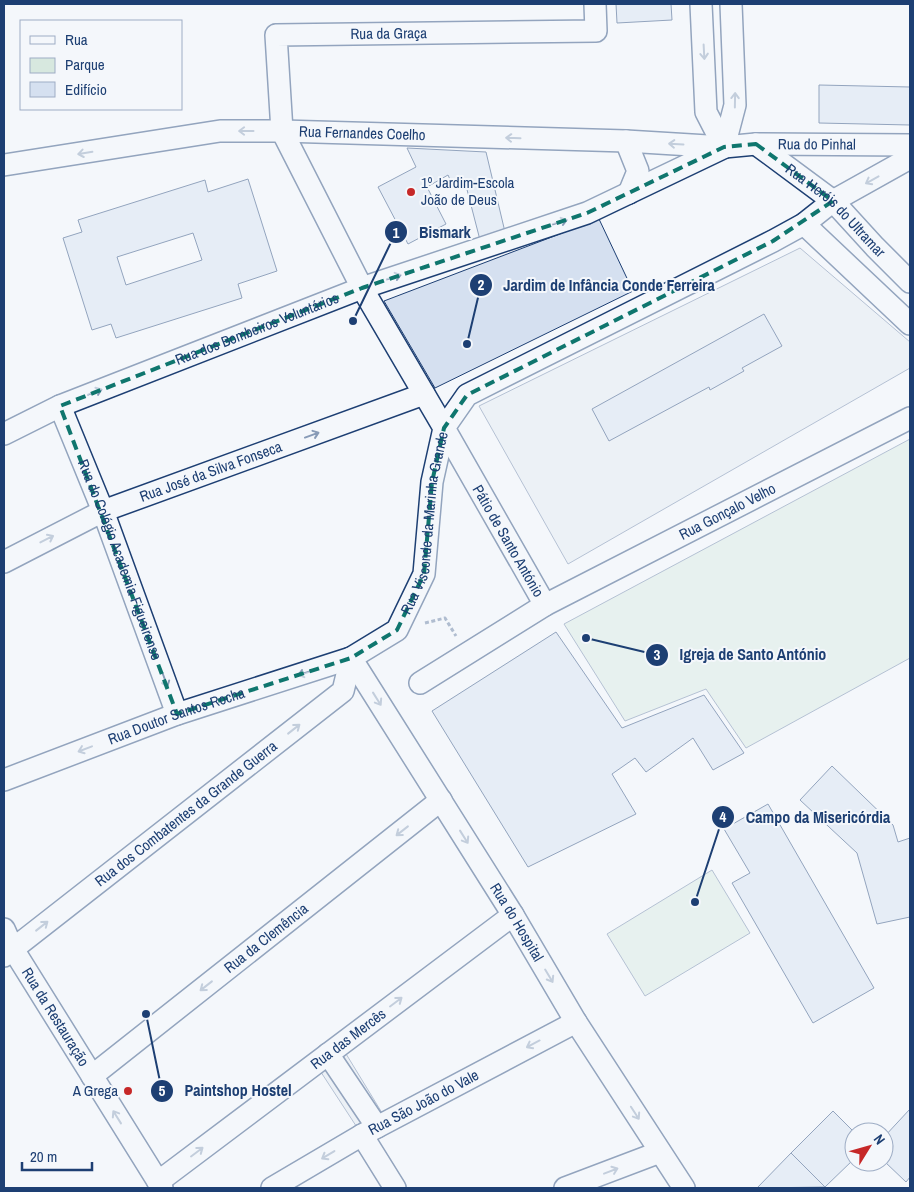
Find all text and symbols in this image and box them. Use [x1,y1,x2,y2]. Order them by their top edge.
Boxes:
legend [20,20,182,110]
street label: Rua da Graça [350,22,427,44]
text: Rua [65,29,88,50]
one-way arrow [699,44,708,60]
text: Parque [65,54,105,75]
text: Edifício [65,79,107,100]
one-way arrow [730,92,739,108]
street label: Rua Fernandes Coelho [299,120,426,145]
one-way arrow [238,126,254,136]
one-way arrow [505,133,522,143]
street label: Rua do Pinhal [778,133,856,155]
one-way arrow [668,140,684,149]
one-way arrow [77,148,93,158]
street label: Rua Heróis do Ultramar [781,158,890,262]
place label: 1º Jardim-Escola João de Deus [421,172,515,210]
one-way arrow [865,175,879,185]
marker: 1º Jardim-Escola João de Deus [405,186,417,198]
callout: Bismark [384,217,480,248]
one-way arrow [552,217,567,226]
text: Bismark [419,221,472,243]
text: 1 [393,222,400,243]
callout: Jardim de Infância Conde Ferreira [468,270,725,301]
one-way arrow [386,272,402,282]
text: 2 [478,274,485,295]
text: Jardim de Infância Conde Ferreira [503,274,715,296]
street label: Rua dos Bombeiros Voluntários [172,287,341,370]
one-way arrow [87,387,103,396]
street label: Rua Visconde da Marinha Grande [395,429,453,618]
one-way arrow [304,430,319,439]
street label: Rua José da Silva Fonseca [137,436,285,507]
street label: Rua do Colégio Academia Figueirense [73,456,167,663]
street label: Rua Gonçalo Velho [675,477,779,545]
street label: Pátio de Santo António [468,481,549,601]
one-way arrow [39,534,54,544]
callout: Igreja de Santo António [644,639,836,670]
text: Igreja de Santo António [680,643,826,665]
text: 3 [654,644,661,665]
one-way arrow [297,669,313,678]
one-way arrow [161,672,170,687]
street label: Rua Doutor Santos Rocha [105,682,248,749]
one-way arrow [372,692,382,706]
one-way arrow [287,723,300,734]
street label: Rua dos Combatentes da Grande Guerra [90,735,281,891]
one-way arrow [78,745,93,754]
callout: Campo da Misericórdia [710,802,900,833]
text: 4 [720,806,727,827]
text: Campo da Misericórdia [746,806,891,828]
one-way arrow [396,825,409,836]
one-way arrow [458,830,469,844]
street label: Rua do Hospital [485,879,549,965]
street label: Rua da Clemência [219,898,312,978]
one-way arrow [35,921,48,932]
street label: Rua da Restauração [17,963,95,1070]
one-way arrow [544,968,554,982]
one-way arrow [200,980,213,991]
one-way arrow [389,997,403,1007]
street label: Rua das Mercês [306,1003,390,1074]
one-way arrow [525,1039,540,1049]
street label: Rua São João do Vale [364,1064,482,1140]
callout: Paintshop Hostel [150,1075,302,1106]
text: Paintshop Hostel [184,1079,292,1101]
place label: A Grega [72,1080,118,1101]
text: 5 [159,1080,166,1101]
marker: A Grega [122,1085,134,1097]
one-way arrow [630,1106,640,1120]
one-way arrow [112,1111,122,1125]
north arrow [844,1122,894,1172]
text: N [870,1130,889,1148]
scale bar [22,1140,92,1172]
text: 20 m [30,1146,57,1167]
one-way arrow [190,1147,203,1158]
one-way arrow [322,1150,336,1160]
one-way arrow [603,1165,618,1175]

